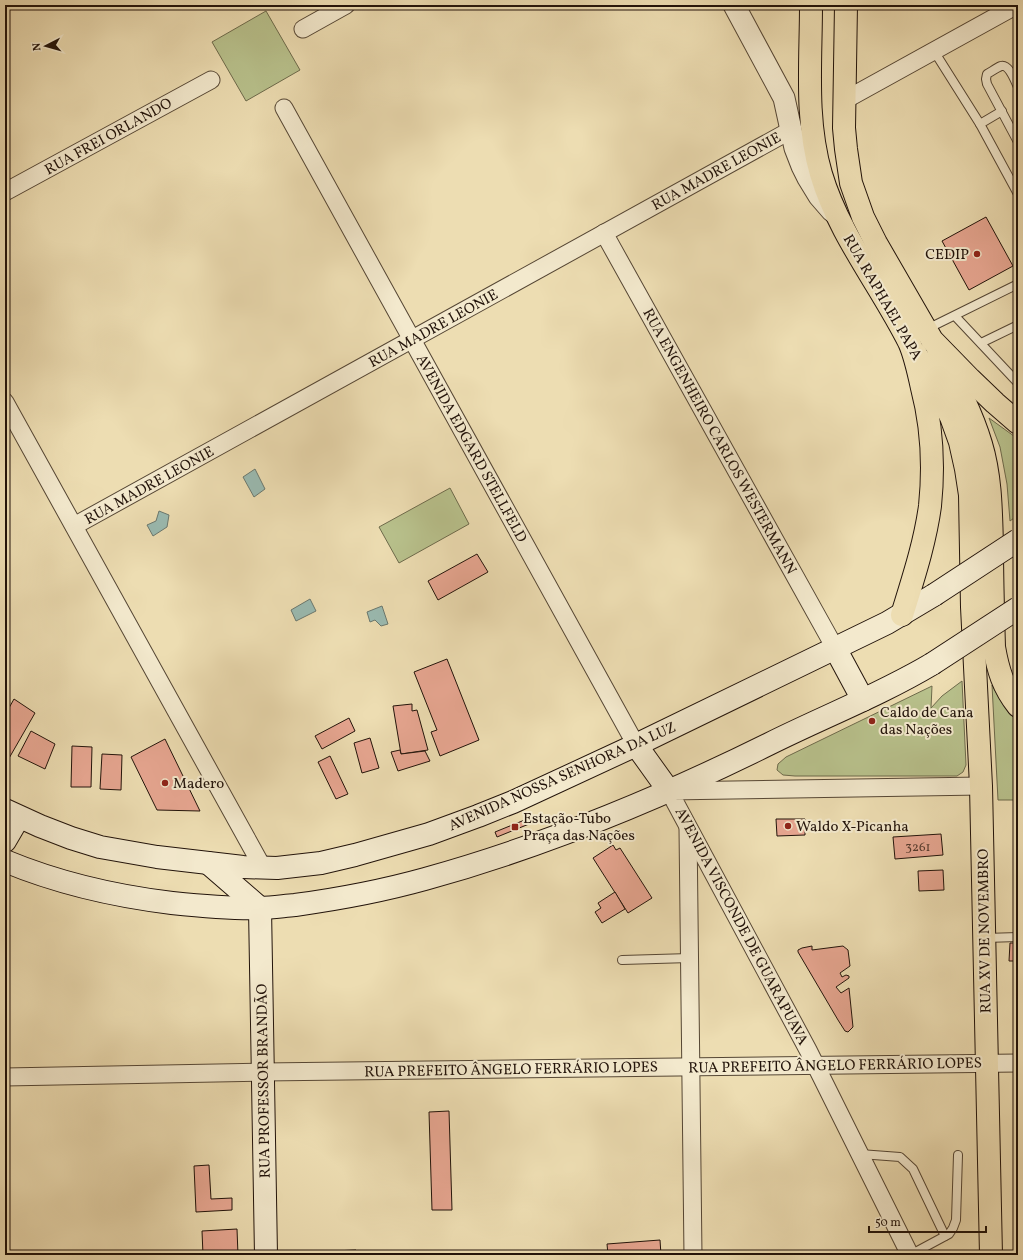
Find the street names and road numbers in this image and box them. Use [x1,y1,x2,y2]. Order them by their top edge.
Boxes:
street label: RUA FREI ORLANDO [41,94,176,181]
street label: RUA MADRE LEONIE [648,128,785,217]
street label: RUA RAPHAEL PAPA [837,231,927,365]
street label: RUA MADRE LEONIE [365,285,502,374]
street label: RUA ENGENHEIRO CARLOS WESTERMANN [637,305,801,579]
street label: AVENIDA EDGARD STELLFELD [410,351,531,547]
street label: RUA MADRE LEONIE [81,442,218,531]
street label: AVENIDA NOSSA SENHORA DA LUZ [445,718,680,837]
street label: AVENIDA VISCONDE DE GUARAPUAVA [669,804,813,1050]
street label: RUA XV DE NOVEMBRO [974,848,997,1014]
street label: RUA PROFESSOR BRANDÃO [252,983,277,1178]
street label: RUA PREFEITO ÂNGELO FERRÁRIO LOPES [688,1053,982,1080]
street label: RUA PREFEITO ÂNGELO FERRÁRIO LOPES [364,1057,658,1084]

